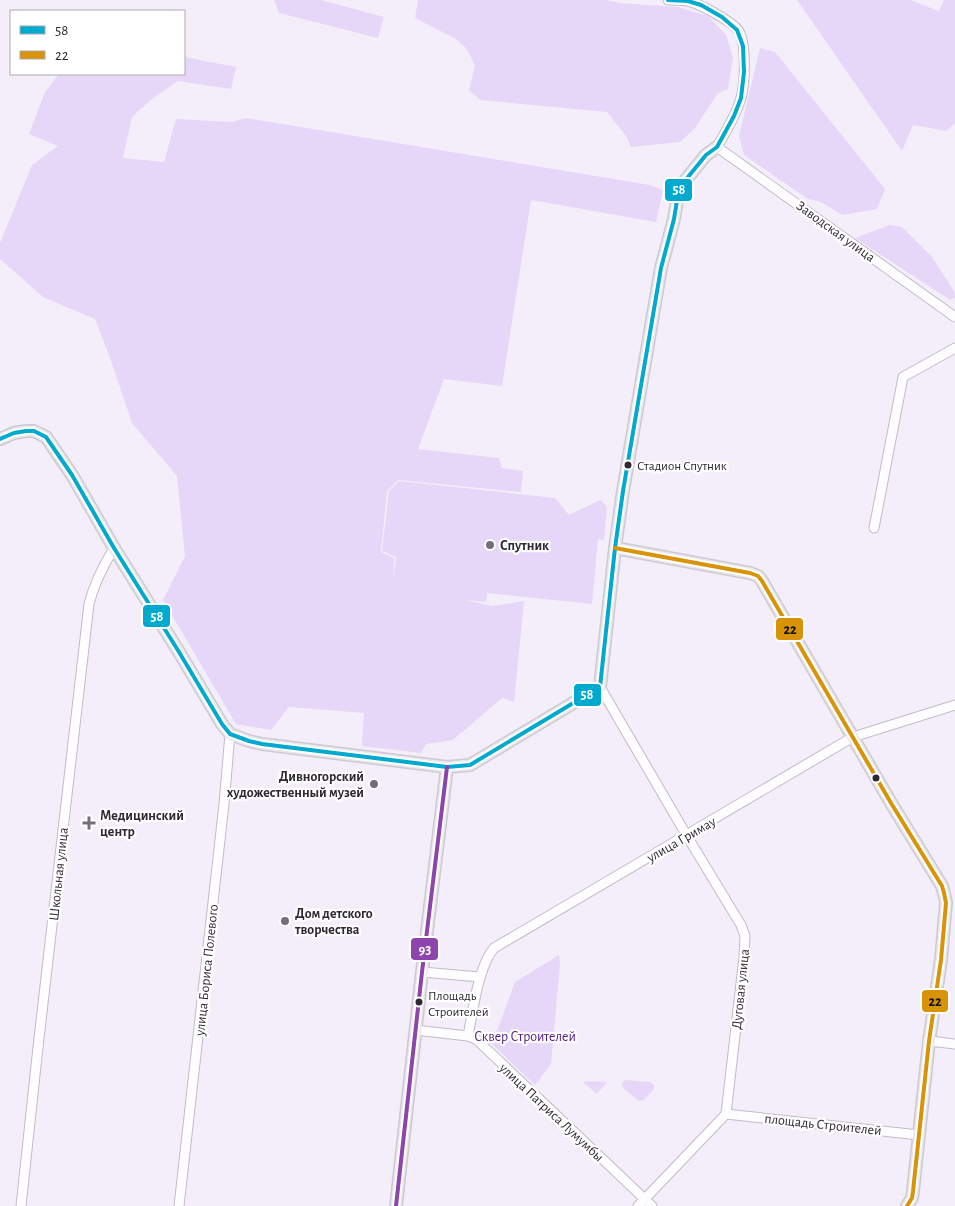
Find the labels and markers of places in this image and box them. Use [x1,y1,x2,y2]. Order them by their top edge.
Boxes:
marker: Стадион Спутник [623,460,633,470]
place label: Стадион Спутник [637,460,727,473]
marker: Спутник [484,539,496,551]
place label: Спутник [500,539,549,553]
place label: Дивногорский художественный музей [227,770,364,800]
unlabelled marker [871,773,881,783]
marker: Дивногорский художественный музей [368,778,380,790]
place label: Медицинский центр [100,809,184,839]
marker: Медицинский центр [82,816,96,830]
place label: Дом детского творчества [294,907,373,937]
marker: Дом детского творчества [279,915,291,927]
place label: Площадь Строителей [428,990,489,1019]
marker: Площадь Строителей [414,997,424,1007]

